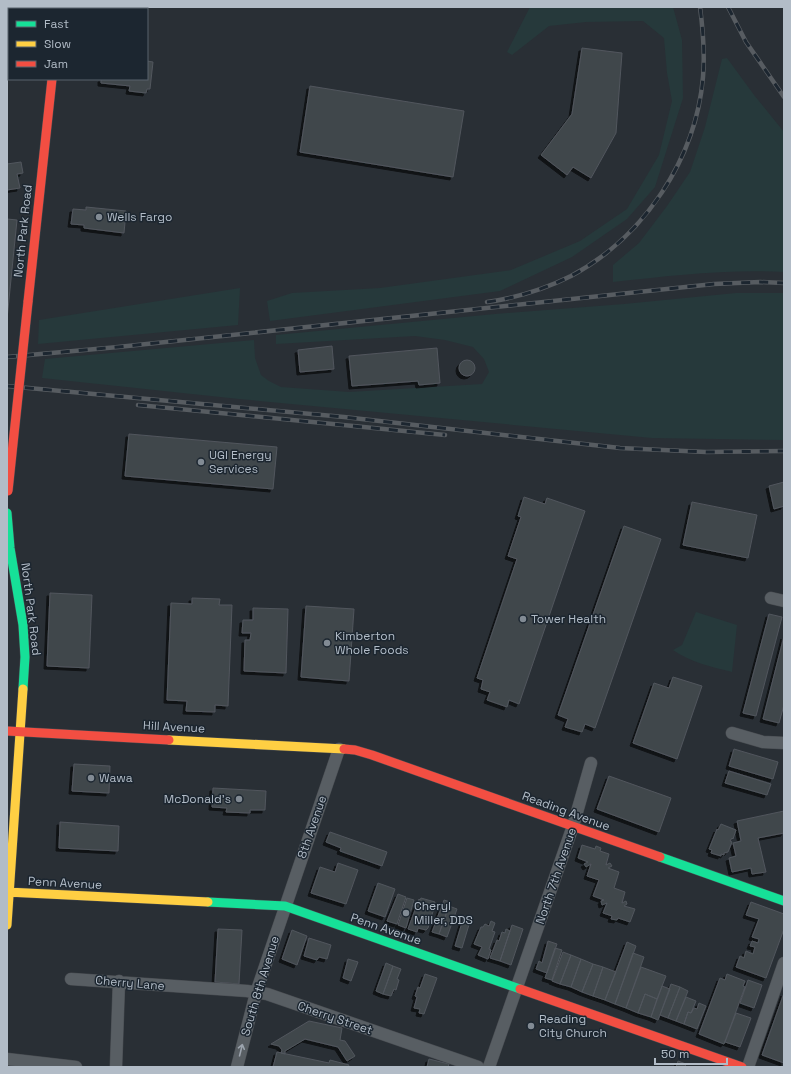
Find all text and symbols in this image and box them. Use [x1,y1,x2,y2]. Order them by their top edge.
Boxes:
legend [8,8,148,80]
text: Fast [44,16,69,32]
text: Slow [44,36,71,52]
text: Jam [44,56,68,72]
street label: North Park Road [10,184,36,278]
place label: Wells Fargo [107,209,172,225]
marker: Wells Fargo [94,212,104,222]
place label: UGI Energy Services [209,447,272,477]
marker: UGI Energy Services [196,457,206,467]
street label: North Park Road [17,562,45,656]
place label: Tower Health [531,611,606,627]
marker: Tower Health [518,614,528,624]
place label: Kimberton Whole Foods [335,628,409,658]
marker: Kimberton Whole Foods [322,638,332,648]
street label: Hill Avenue [143,717,205,737]
place label: Wawa [99,770,133,786]
marker: Wawa [86,773,96,783]
street label: Reading Avenue [520,788,612,834]
place label: McDonald's [164,791,231,807]
street label: 8th Avenue [294,793,330,861]
marker: McDonald's [234,794,244,804]
street label: North 7th Avenue [532,826,580,926]
street label: Penn Avenue [28,873,102,893]
place label: Cheryl Miller, DDS [414,898,473,928]
marker: Cheryl Miller, DDS [401,908,411,918]
street label: Penn Avenue [348,909,424,949]
street label: South 8th Avenue [237,934,283,1038]
street label: Cherry Lane [95,972,165,994]
street label: Cherry Street [295,998,375,1038]
place label: Reading City Church [539,1011,607,1041]
marker: Reading City Church [526,1021,536,1031]
scale bar [655,1040,727,1066]
one-way arrow [237,1044,245,1057]
text: 50 m [661,1046,689,1062]

